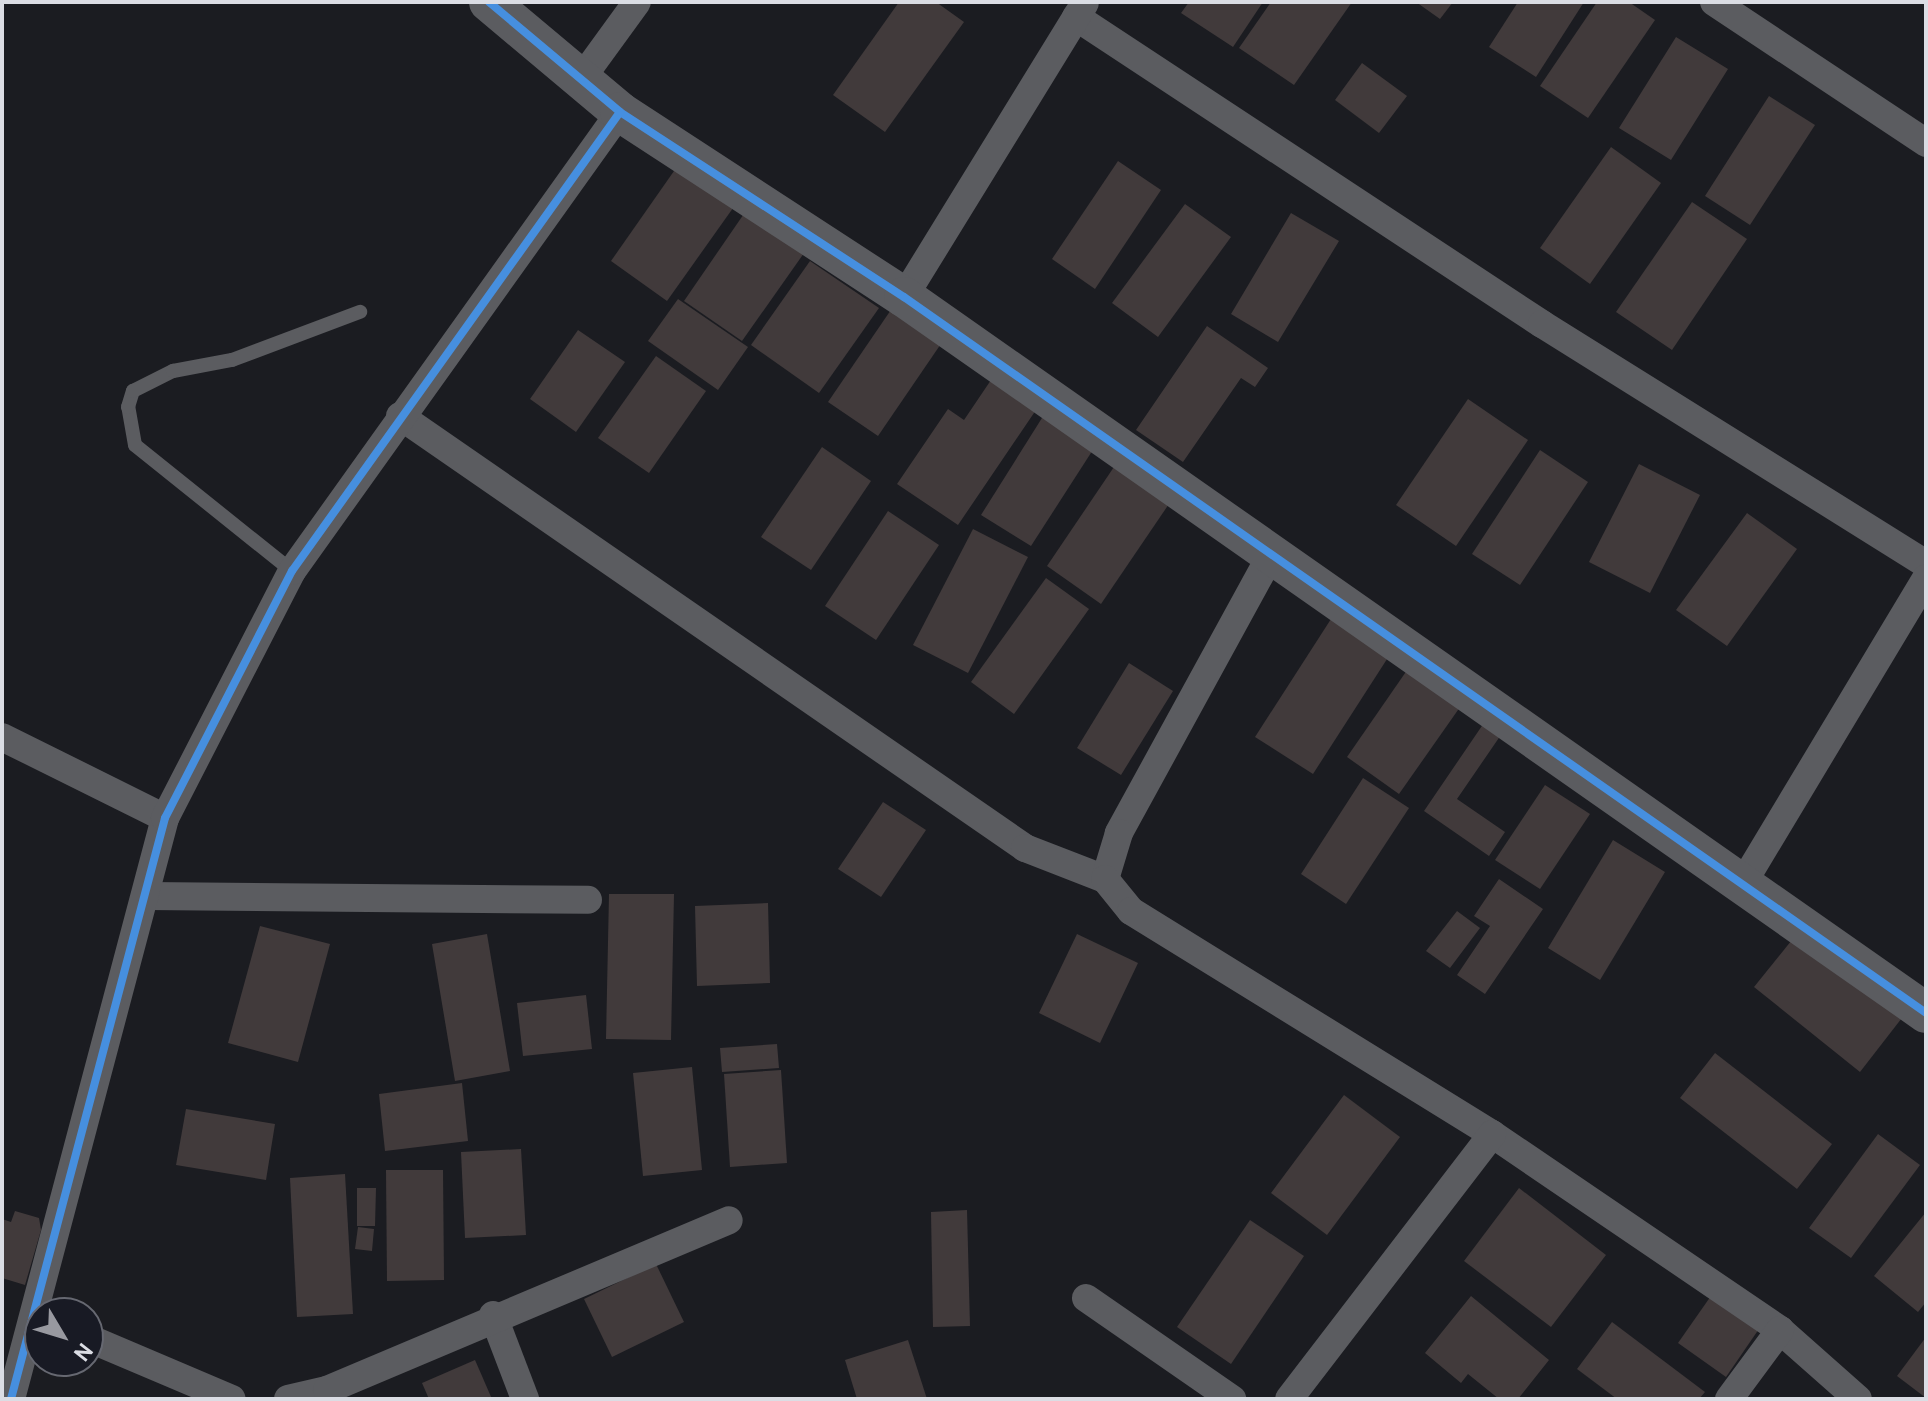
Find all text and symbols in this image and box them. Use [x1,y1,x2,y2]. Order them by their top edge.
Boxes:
north arrow [24,1297,104,1377]
text: N [66,1336,97,1365]

